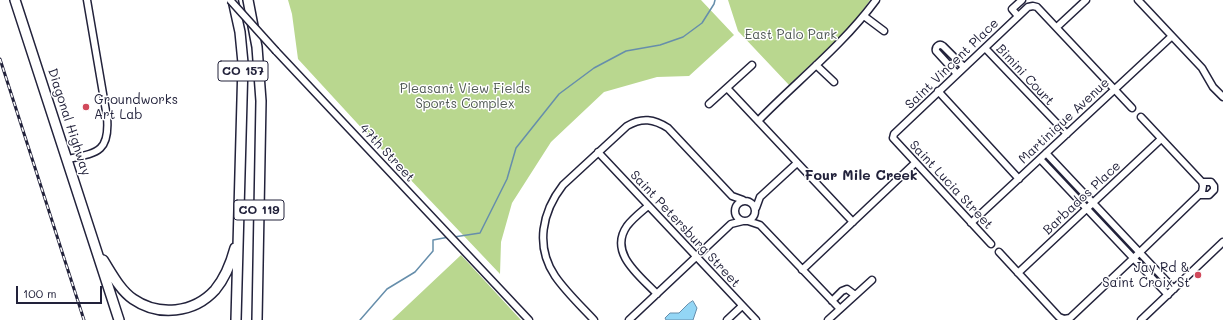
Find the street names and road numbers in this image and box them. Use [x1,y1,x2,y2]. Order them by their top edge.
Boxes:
street label: Saint Vincent Place [902,15,1002,113]
street label: Bimini Court [993,41,1057,109]
road number: CO 157 [218,61,268,81]
street label: Diagonal Highway [44,66,94,178]
street label: Martinique Avenue [1015,75,1113,167]
street label: 47th Street [356,121,418,185]
street label: Saint Lucia Street [906,137,996,233]
street label: Barbados Place [1040,158,1124,238]
street label: Saint Petersburg Street [627,167,743,291]
road number: CO 119 [234,200,284,220]

